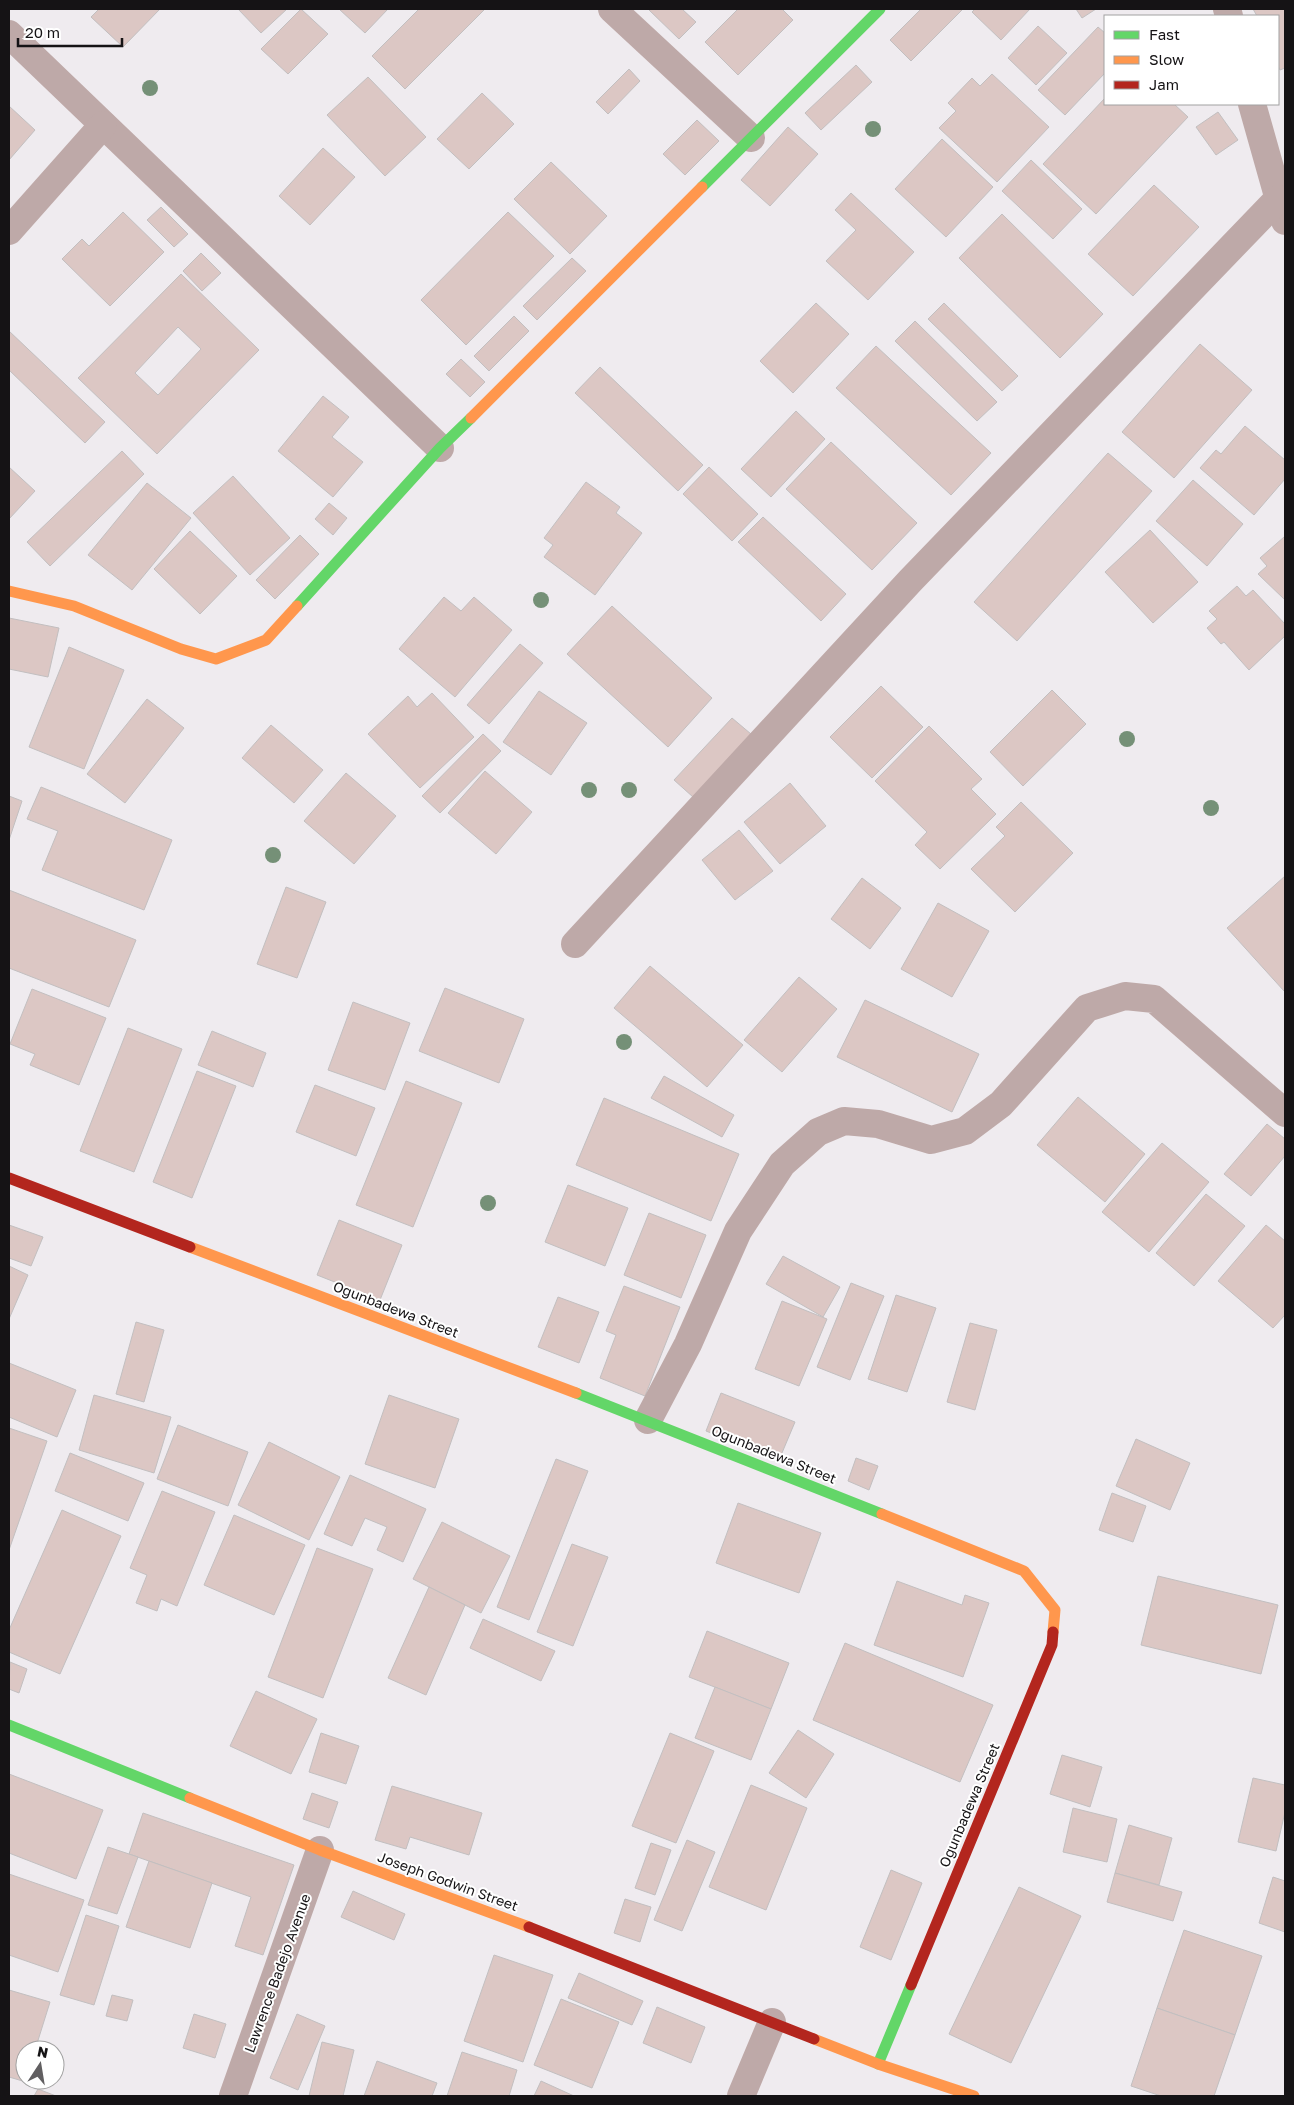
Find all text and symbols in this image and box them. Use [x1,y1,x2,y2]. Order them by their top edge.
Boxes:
scale bar [18,15,121,47]
legend [1104,15,1279,105]
text: 20 m [25,23,60,41]
text: Fast [1149,25,1180,43]
text: Slow [1149,50,1184,68]
text: Jam [1149,75,1179,93]
street label: Ogunbadewa Street [331,1277,461,1341]
street label: Ogunbadewa Street [709,1421,839,1487]
street label: Ogunbadewa Street [935,1740,1003,1870]
street label: Joseph Godwin Street [376,1848,520,1914]
street label: Lawrence Badejo Avenue [240,1891,314,2055]
north arrow [15,2040,65,2090]
text: N [36,2042,50,2061]

